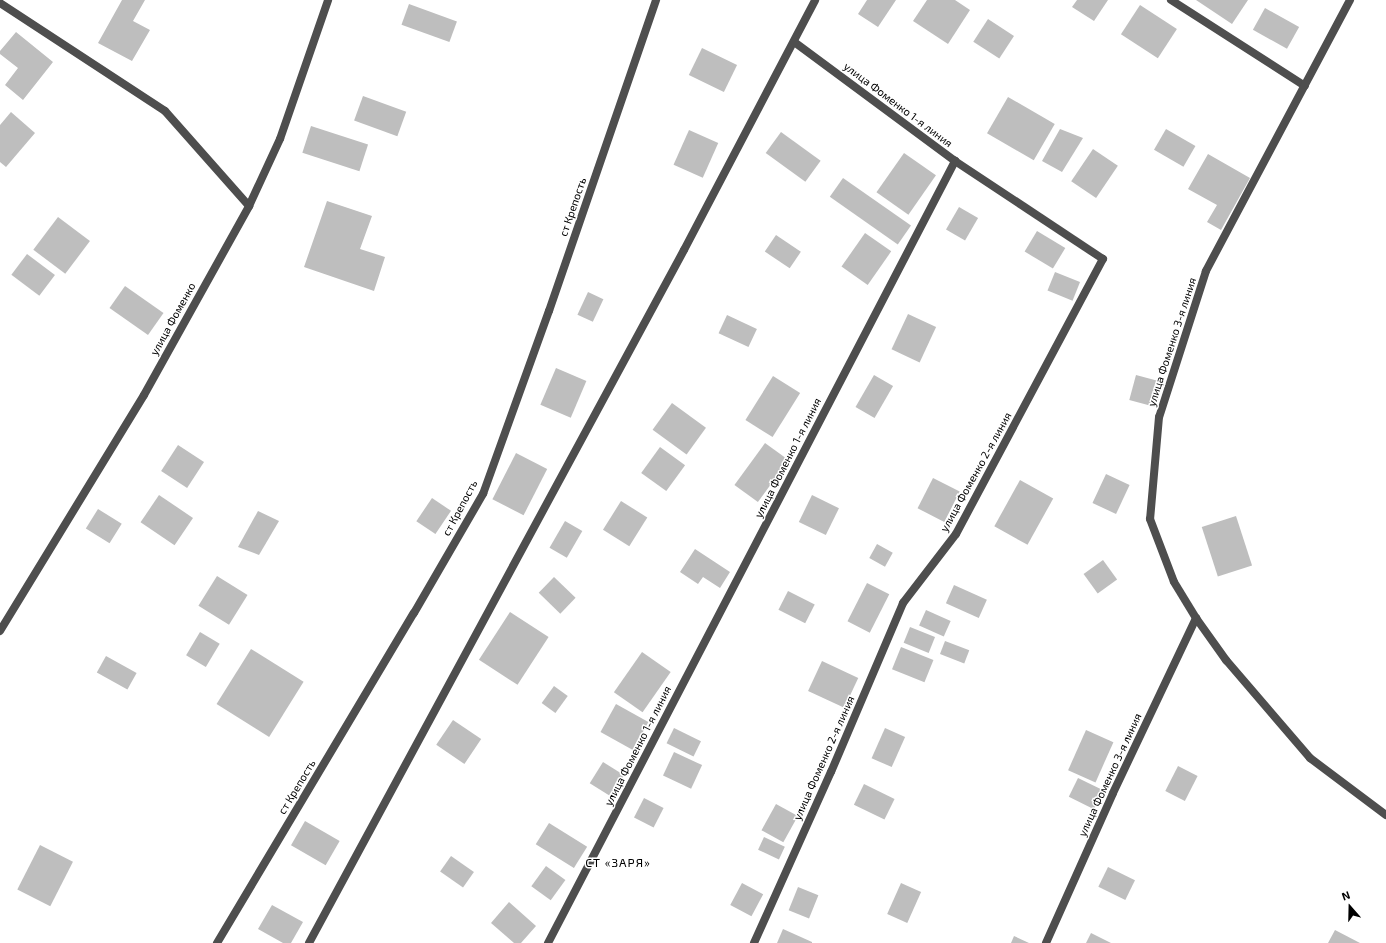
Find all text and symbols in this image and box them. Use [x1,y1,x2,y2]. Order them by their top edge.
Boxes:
street label: улица Фоменко 1-я линия [841,60,955,150]
street label: ст Крепость [557,176,589,238]
street label: улица Фоменко 3-я линия [1145,276,1199,408]
street label: улица Фоменко [148,280,198,358]
street label: улица Фоменко 1-я линия [752,396,824,520]
street label: улица Фоменко 2-я линия [938,410,1014,534]
street label: ст Крепость [440,478,480,538]
street label: улица Фоменко 1-я линия [602,684,674,808]
street label: улица Фоменко 2-я линия [791,694,857,822]
street label: улица Фоменко 3-я линия [1076,711,1144,839]
street label: ст Крепость [276,757,318,817]
district label: СТ «ЗАРЯ» [585,856,651,870]
north arrow [1330,887,1370,927]
text: N [1340,888,1352,903]

